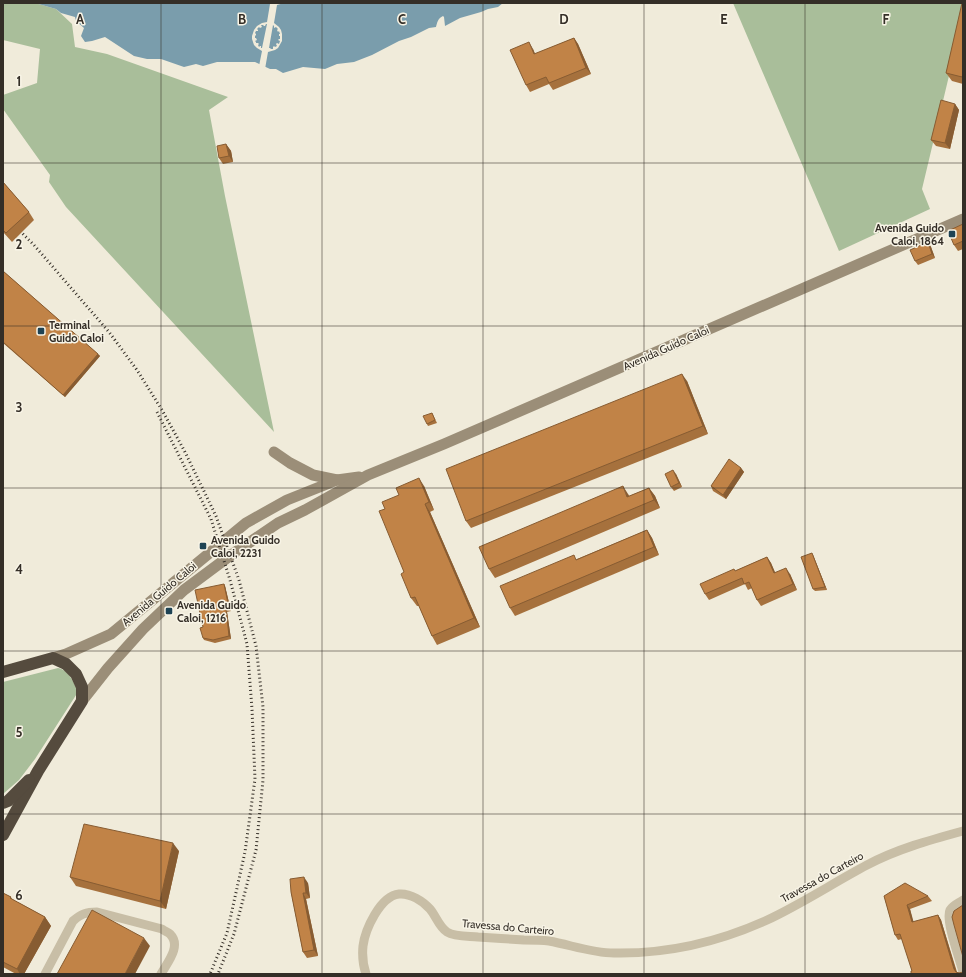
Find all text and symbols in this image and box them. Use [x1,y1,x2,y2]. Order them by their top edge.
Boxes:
text: A [76,11,85,27]
text: B [238,11,246,27]
text: C [398,11,406,27]
text: D [559,11,569,27]
text: E [720,11,728,27]
text: F [883,11,890,27]
text: 1 [17,73,21,89]
place label: Avenida Guido Caloi, 1864 [875,221,944,248]
marker: Avenida Guido Caloi, 1864 [947,229,957,239]
text: 2 [16,236,23,252]
place label: Terminal Guido Caloi [49,318,104,345]
street label: Avenida Guido Caloi [621,323,711,373]
marker: Terminal Guido Caloi [36,326,46,336]
text: 3 [15,399,23,415]
place label: Avenida Guido Caloi, 2231 [211,533,280,560]
marker: Avenida Guido Caloi, 2231 [198,541,208,551]
street label: Avenida Guido Caloi [119,559,199,629]
text: 4 [15,561,23,577]
place label: Avenida Guido Caloi, 1216 [177,598,246,625]
marker: Avenida Guido Caloi, 1216 [164,606,174,616]
text: 5 [16,724,23,740]
street label: Travessa do Carteiro [778,848,866,906]
text: 6 [15,887,23,903]
street label: Travessa do Carteiro [461,916,555,938]

